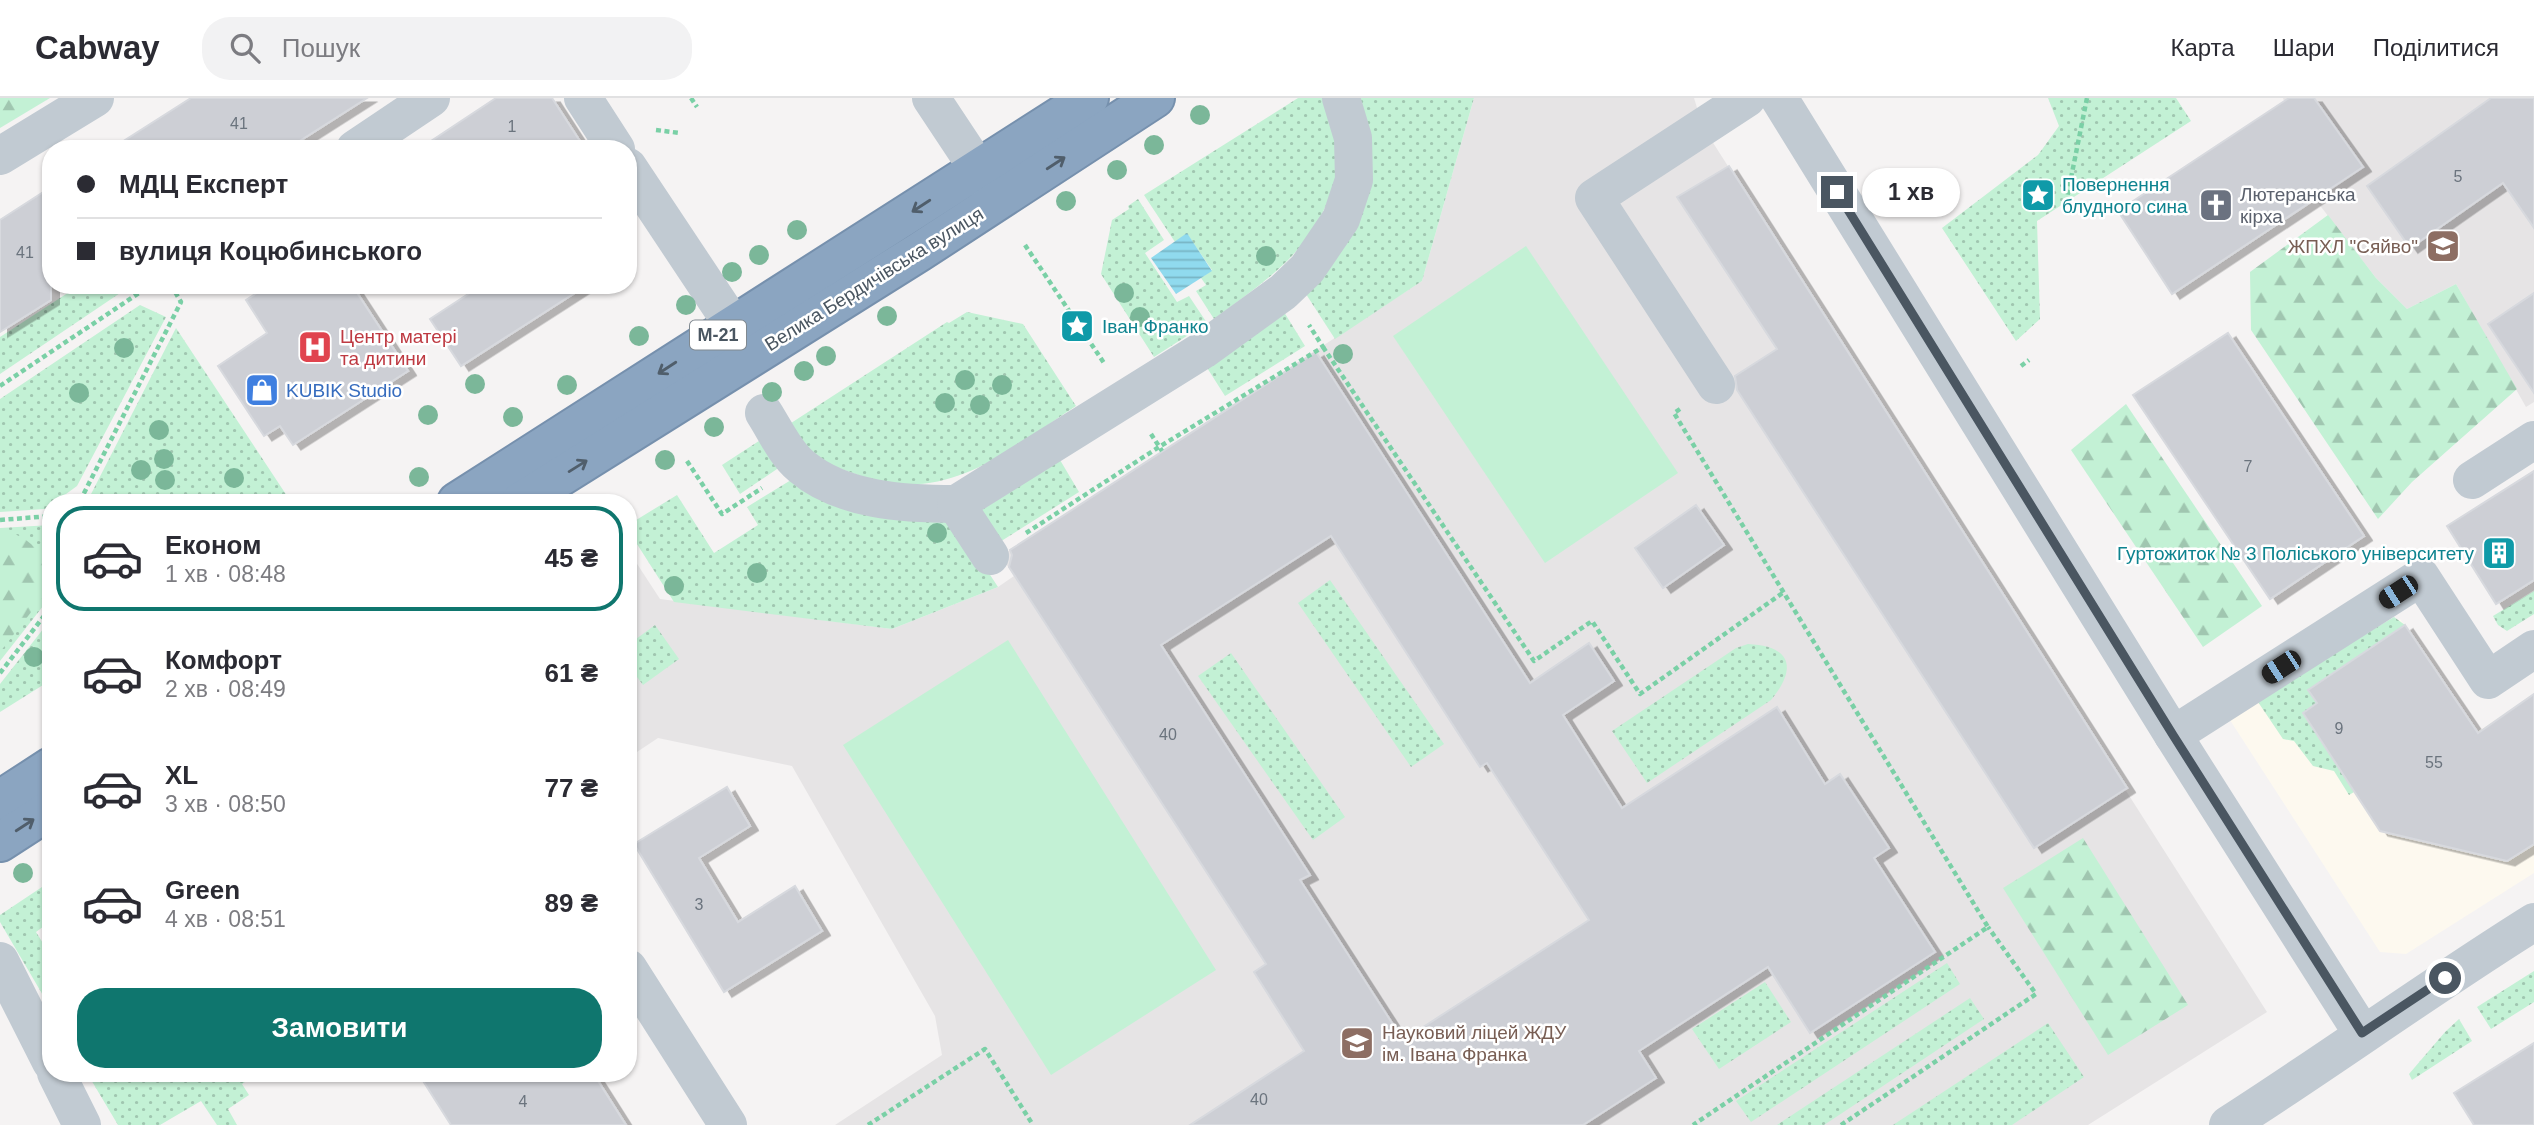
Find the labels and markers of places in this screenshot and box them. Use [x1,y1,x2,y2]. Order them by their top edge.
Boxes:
place label: Повернення блудного сина [2062,174,2188,217]
place icon: Повернення блудного сина [2019,176,2057,214]
place label: Лютеранська кірха [2240,184,2356,227]
church icon: Лютеранська кірха [2197,186,2235,224]
school or university icon: ЖПХЛ "Сяйво" [2424,227,2462,265]
place label: ЖПХЛ "Сяйво" [2288,236,2418,257]
place icon: Іван Франко [1058,307,1096,345]
place label: Іван Франко [1102,316,1209,337]
place label: Центр матері та дитини [340,326,457,369]
hospital icon: Центр матері та дитини [296,328,334,366]
shop icon: KUBIK Studio [243,371,281,409]
place label: KUBIK Studio [286,380,402,401]
building icon: Гуртожиток № 3 Поліського університету [2480,534,2518,572]
place label: Гуртожиток № 3 Поліського університету [2117,543,2474,564]
place label: Науковий ліцей ЖДУ ім. Івана Франка [1382,1022,1567,1065]
school or university icon: Науковий ліцей ЖДУ ім. Івана Франка [1338,1024,1376,1062]

